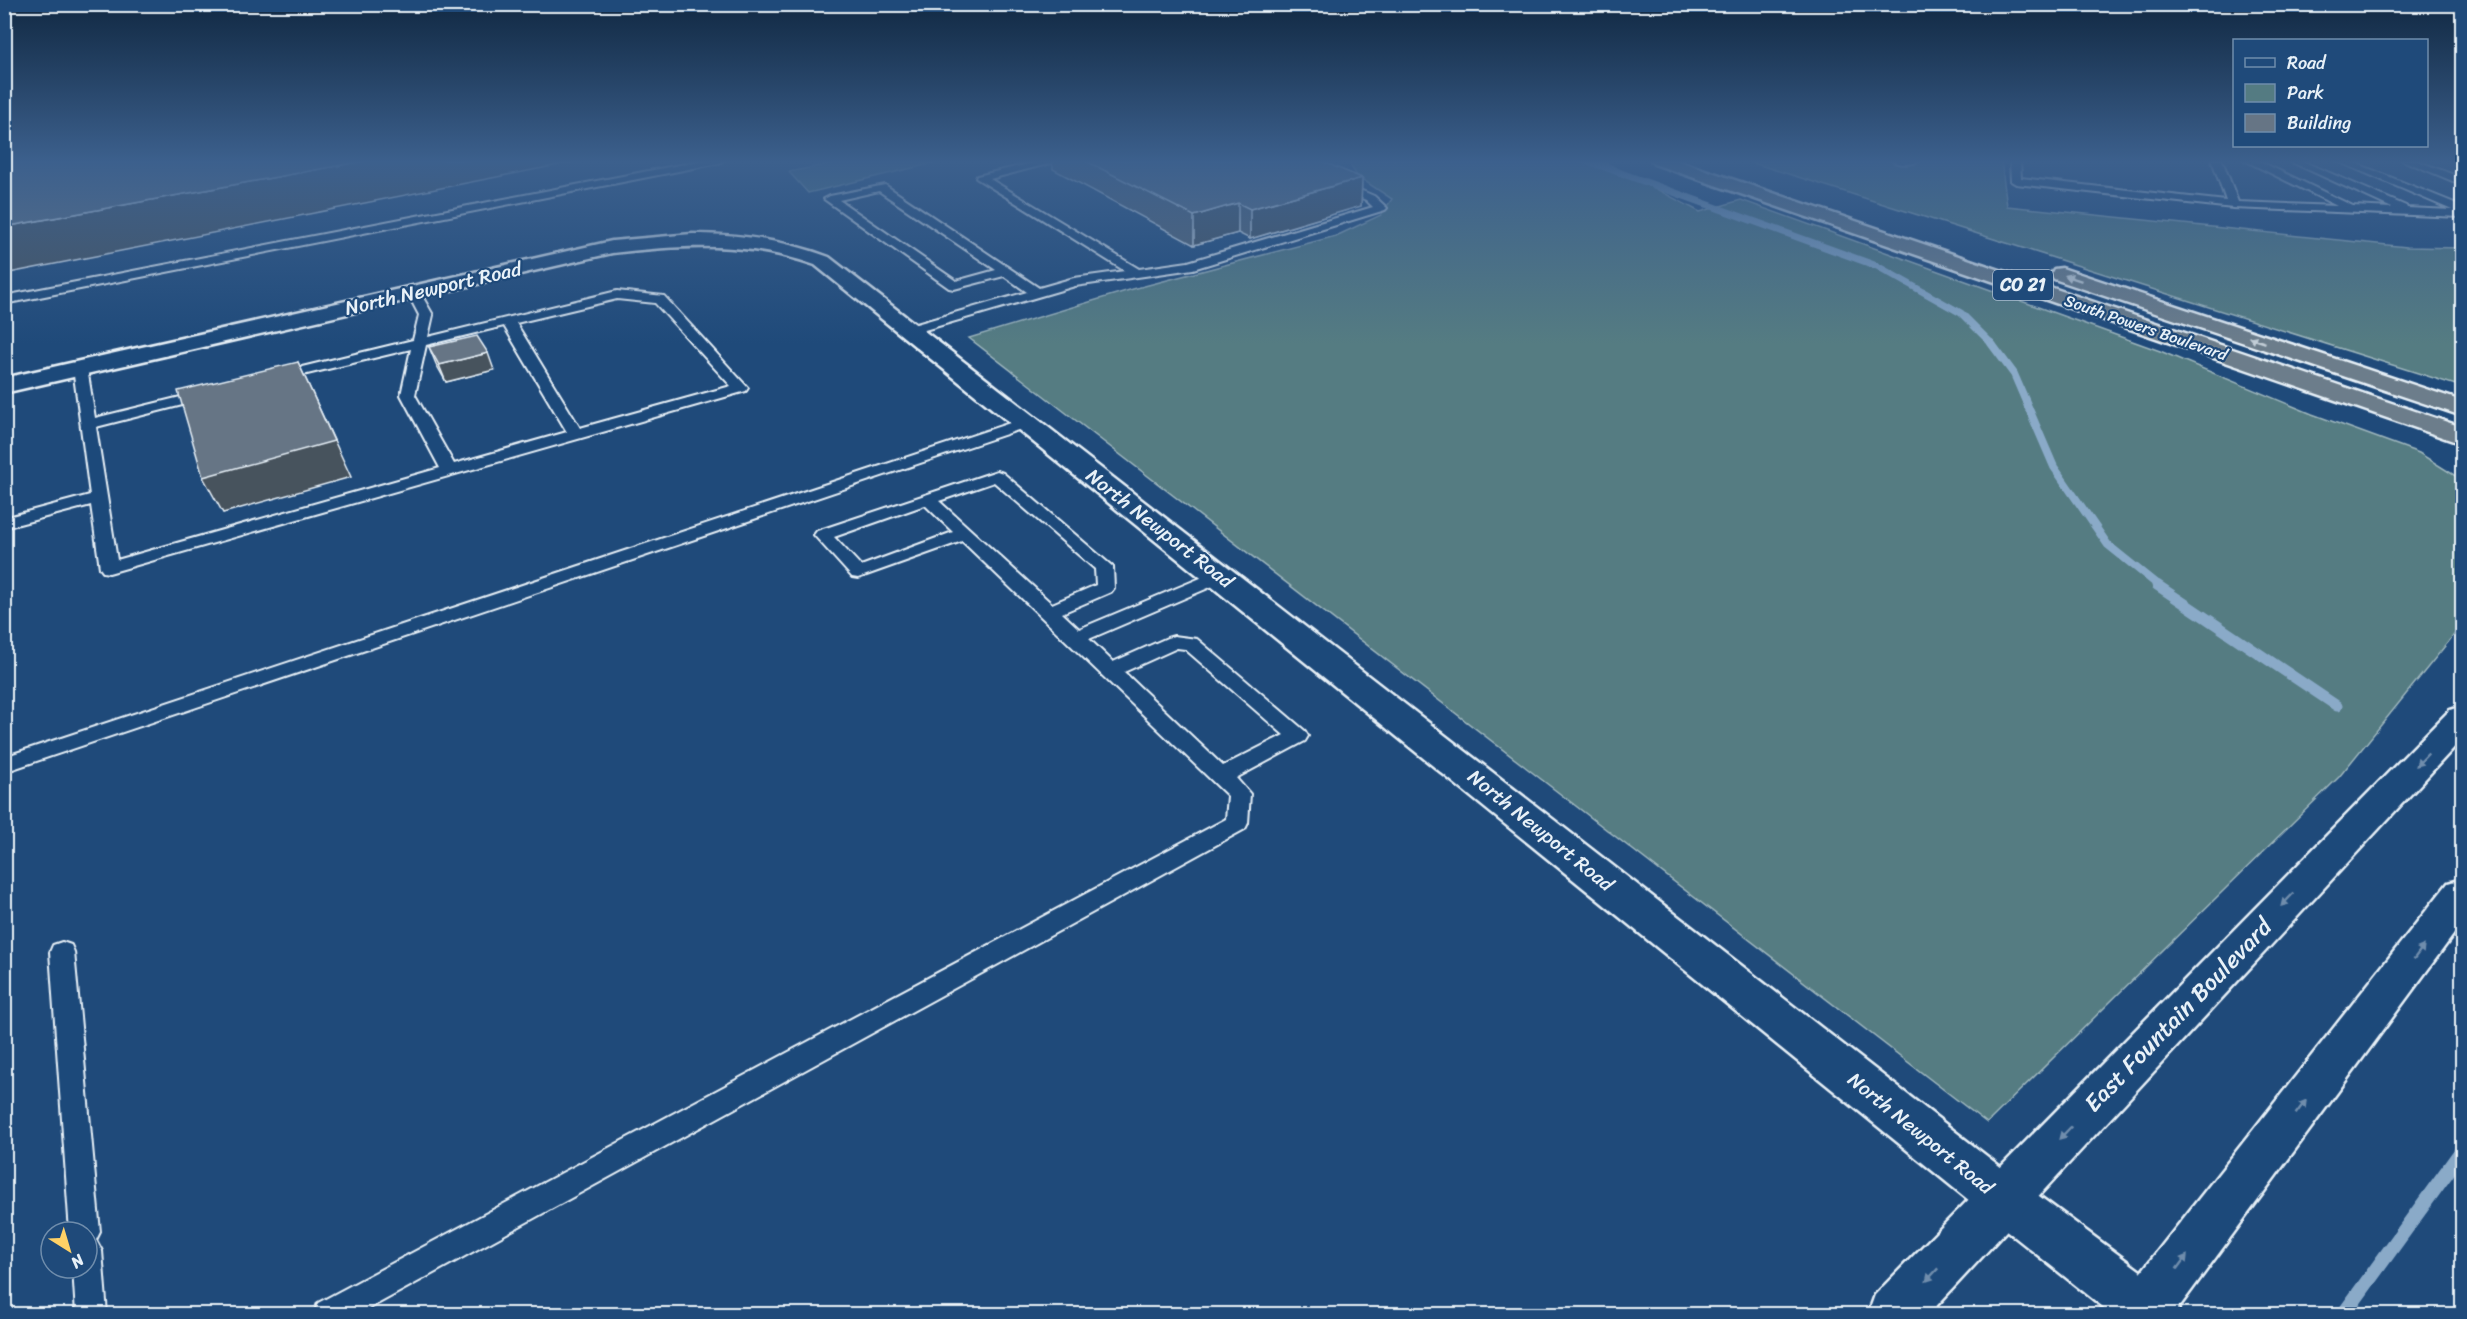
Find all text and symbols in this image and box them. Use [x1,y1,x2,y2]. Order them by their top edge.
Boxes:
legend [2233,39,2428,147]
text: Road [2287,47,2327,79]
text: Park [2287,77,2324,109]
text: Building [2287,107,2351,139]
street label: North Newport Road [341,251,526,326]
road number: CO 21 [1993,270,2053,300]
one-way arrow [2063,272,2081,282]
street label: South Powers Boulevard [2060,286,2233,370]
one-way arrow [2248,335,2266,344]
street label: North Newport Road [1078,459,1243,599]
one-way arrow [2415,752,2429,767]
street label: North Newport Road [1460,760,1623,902]
one-way arrow [2280,893,2294,908]
street label: East Fountain Boulevard [2073,907,2283,1122]
one-way arrow [2412,944,2425,960]
street label: North Newport Road [1840,1063,2003,1205]
one-way arrow [2294,1099,2307,1115]
one-way arrow [2059,1125,2073,1139]
north arrow [39,1220,99,1280]
text: N [64,1246,92,1277]
one-way arrow [2176,1255,2188,1270]
one-way arrow [1925,1267,1939,1281]

